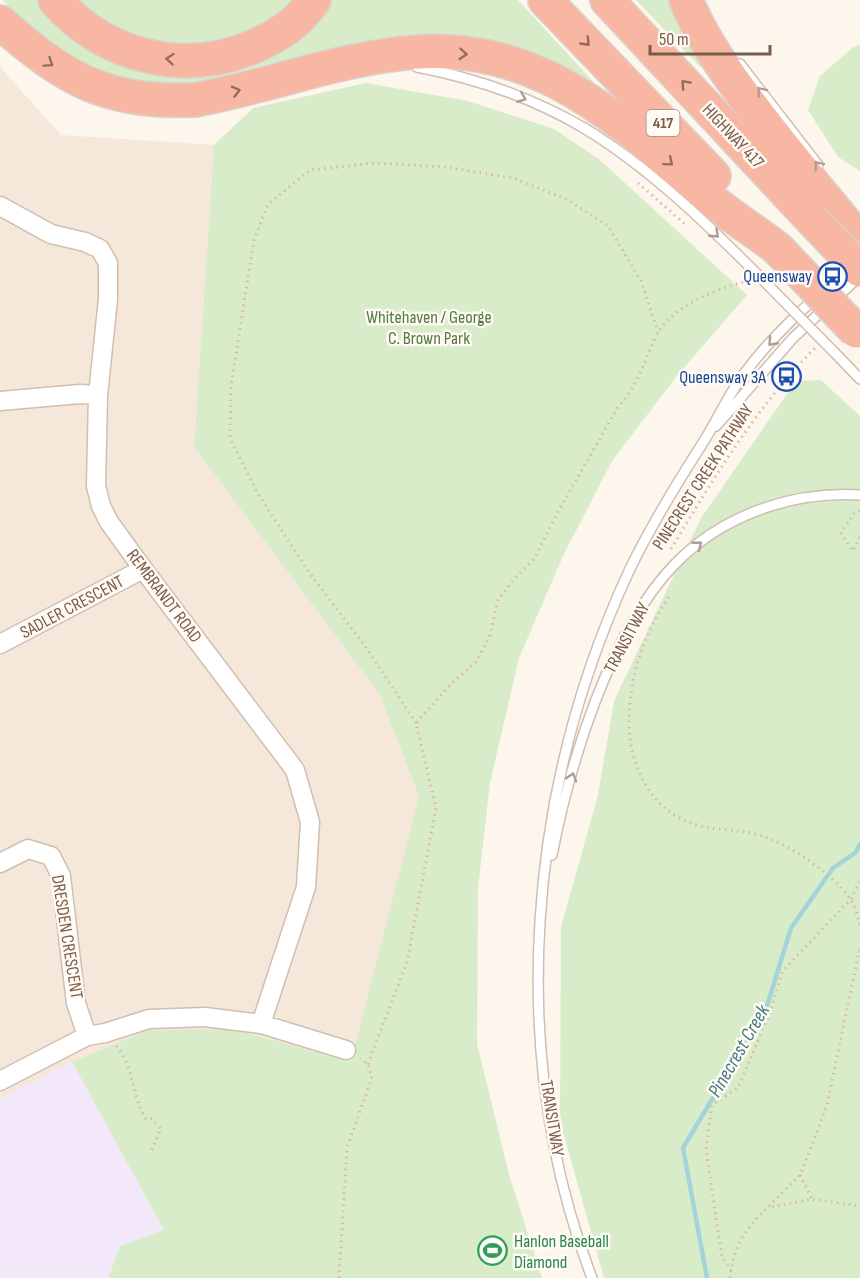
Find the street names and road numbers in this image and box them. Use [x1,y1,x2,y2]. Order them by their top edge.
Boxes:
street label: HIGHWAY 417 [698,99,769,173]
road number: 417 [646,110,680,136]
street label: PINECREST CREEK PATHWAY [648,400,758,554]
street label: REMBRANDT ROAD [122,545,206,647]
street label: SADLER CRESCENT [17,571,127,643]
street label: TRANSITWAY [600,599,655,677]
street label: DRESDEN CRESCENT [47,873,87,1001]
street label: TRANSITWAY [536,1078,568,1158]

